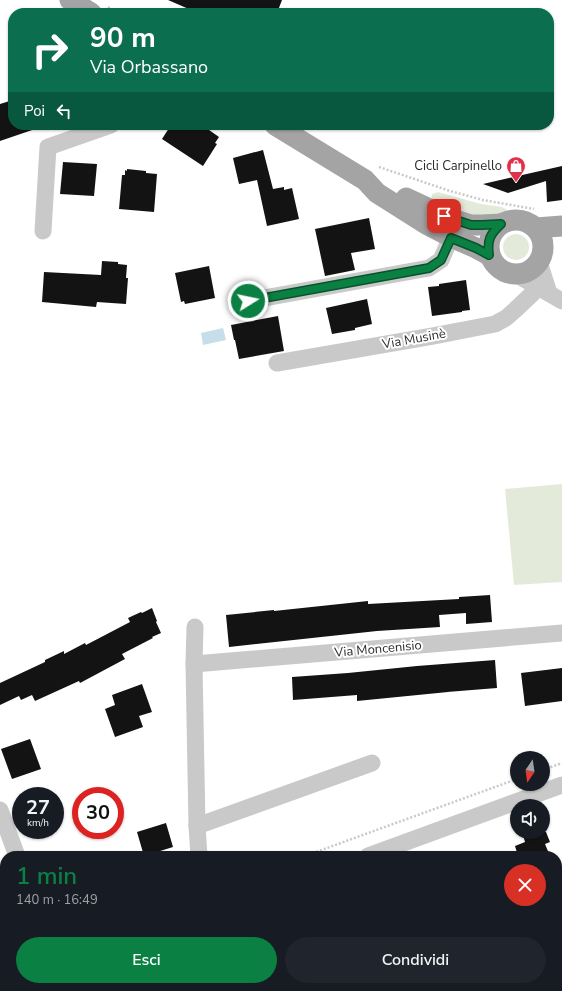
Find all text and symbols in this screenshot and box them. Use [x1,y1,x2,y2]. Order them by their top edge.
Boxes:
text: 90 m [90,19,156,57]
icon: right [24,24,76,76]
text: Via Orbassano [90,55,208,79]
icon: left [53,100,75,122]
text: Poi [24,101,45,121]
shop icon: Cicli Carpinello [505,155,527,183]
place label: Cicli Carpinello [414,157,502,175]
pin [427,199,461,233]
icon: arrive [433,205,455,227]
position arrow [227,280,269,322]
street label: Via Musinè [380,325,447,354]
street label: Via Moncenisio [333,636,422,662]
north arrow [510,751,550,791]
map controls [510,751,550,839]
speed limit sign: 30 [72,787,124,839]
text: 27 [26,794,50,821]
button: sound [510,799,550,839]
text: km/h [27,816,49,830]
text: 1 min [16,860,77,892]
button: close [504,864,546,906]
text: 140 m · 16:49 [16,891,98,909]
button: Esci [16,937,277,983]
button: Condividi [285,937,546,983]

